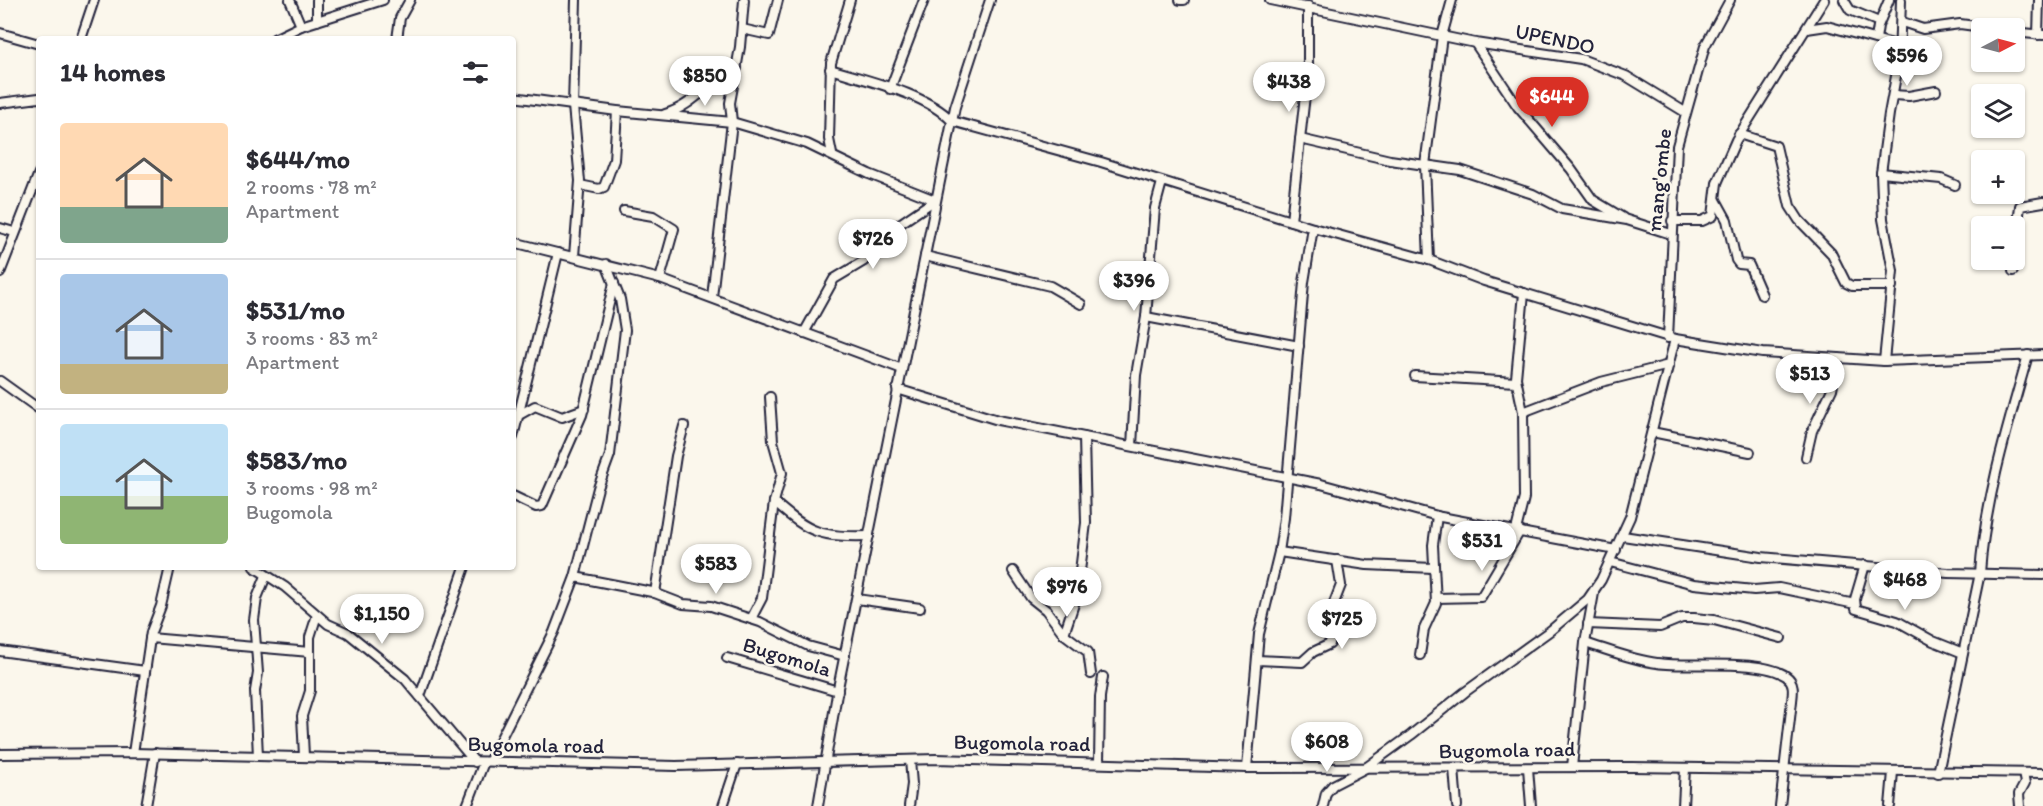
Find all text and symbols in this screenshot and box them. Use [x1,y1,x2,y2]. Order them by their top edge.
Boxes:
street label: UPENDO [1513,18,1597,59]
north arrow [1971,18,2025,72]
map controls [1971,18,2025,270]
pin: $596 [1871,36,1943,87]
text: $596 [1886,43,1928,67]
text: 14 homes [60,56,166,88]
icon: filters [459,56,492,89]
pin: $850 [669,56,741,107]
pin: $438 [1253,62,1325,113]
text: $850 [683,63,727,87]
text: $438 [1267,69,1311,93]
pin: $644 [1516,77,1588,128]
text: $644 [1530,84,1574,108]
button: layers [1971,84,2025,138]
street label: mang'ombe [1641,127,1676,233]
text: $644/mo [246,143,350,175]
icon: home [108,147,180,219]
button: + [1971,150,2025,204]
text: 2 rooms · 78 m² [246,175,377,199]
text: Apartment [246,199,339,223]
button: − [1971,216,2025,270]
pin: $726 [837,219,909,270]
text: $726 [852,226,894,250]
pin: $396 [1098,261,1170,312]
text: $396 [1113,268,1155,292]
text: $531/mo [246,294,345,326]
icon: home [108,298,180,370]
text: 3 rooms · 83 m² [246,326,378,350]
text: Apartment [246,350,339,374]
pin: $513 [1774,354,1846,405]
text: $513 [1790,361,1830,385]
text: $583/mo [246,444,347,476]
icon: home [108,448,180,520]
text: 3 rooms · 98 m² [246,476,378,500]
text: Bugomola [246,500,333,524]
pin: $531 [1446,521,1518,572]
text: $531 [1462,528,1502,552]
pin: $583 [680,544,752,595]
text: $583 [695,551,737,575]
pin: $468 [1869,560,1941,611]
pin: $976 [1031,567,1103,618]
text: $468 [1883,567,1927,591]
text: $976 [1046,574,1088,598]
pin: $1,150 [333,594,431,645]
pin: $725 [1306,599,1378,650]
text: $1,150 [354,601,410,625]
text: $725 [1321,606,1363,630]
street label: Bugomola [740,631,834,682]
pin: $608 [1291,722,1363,773]
street label: Bugomola road [953,729,1091,756]
text: $608 [1305,729,1349,753]
street label: Bugomola road [467,731,605,758]
street label: Bugomola road [1438,736,1576,763]

